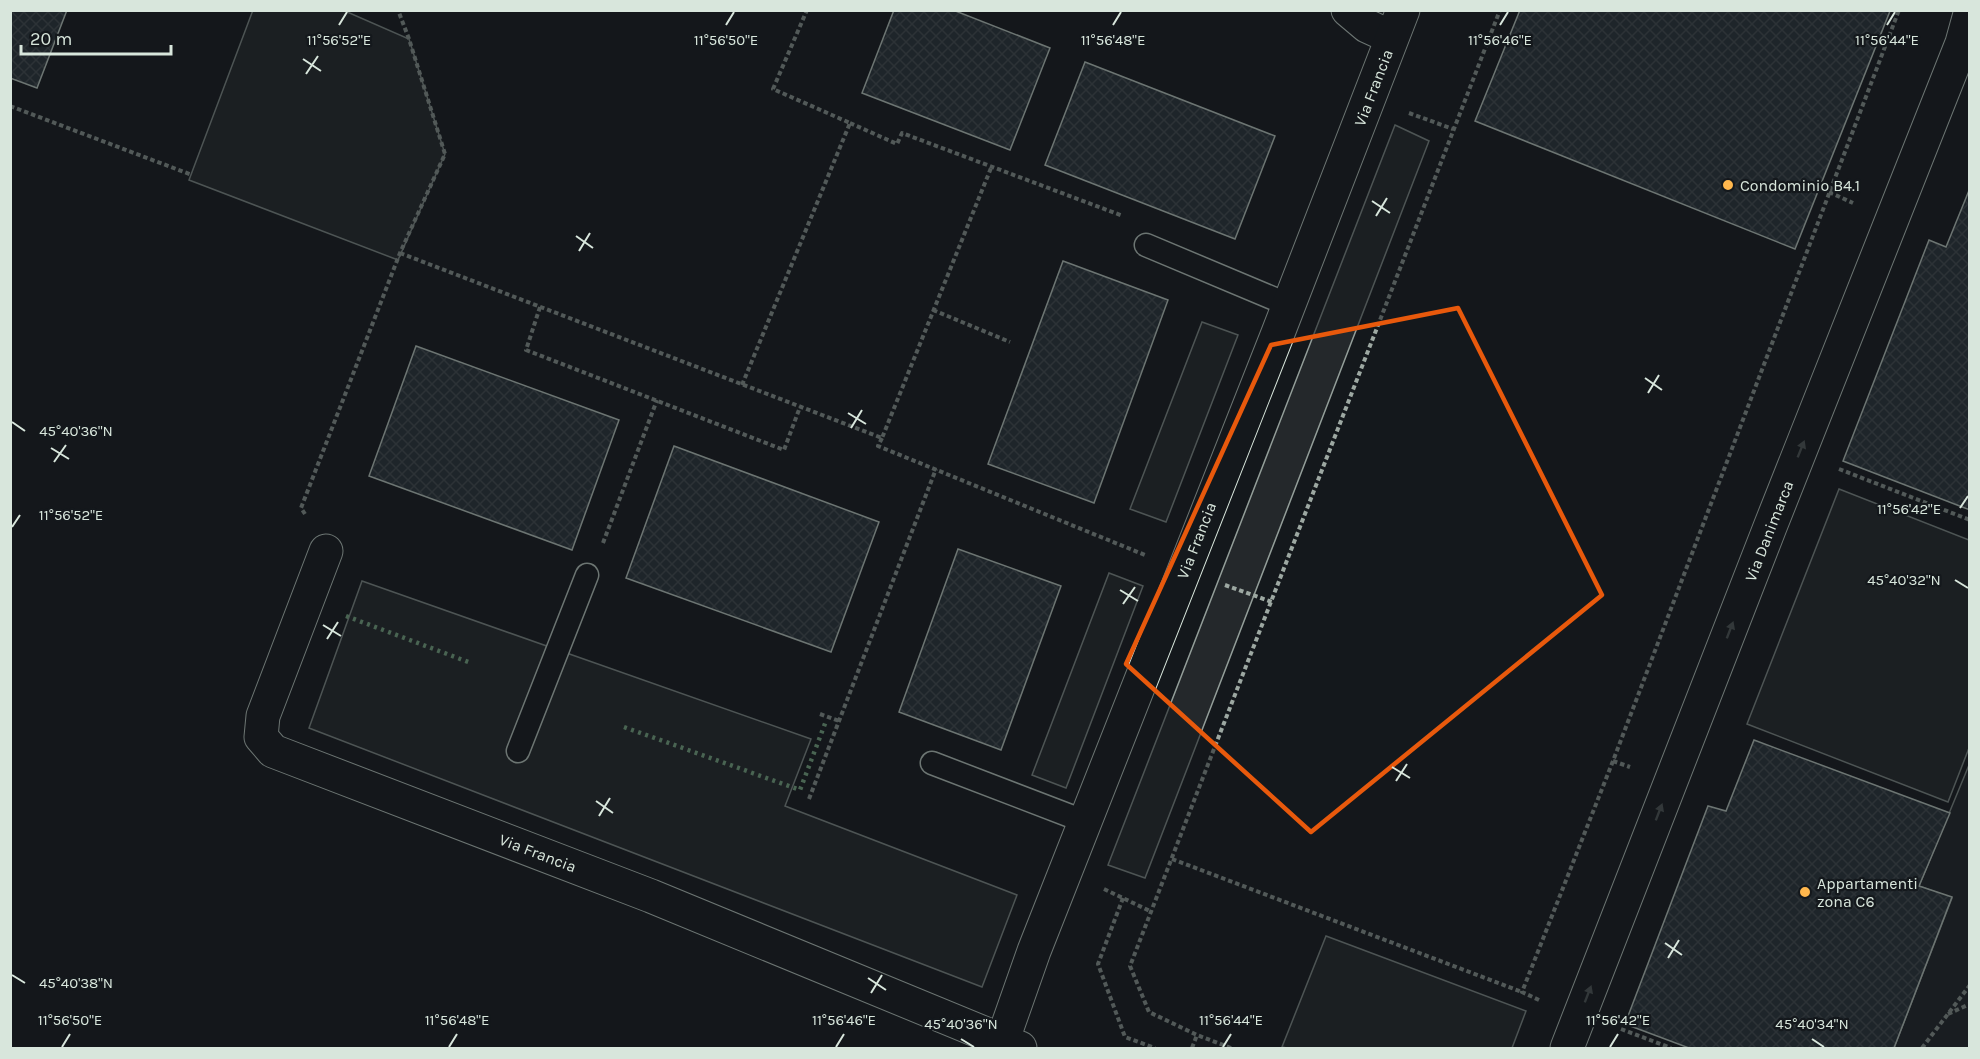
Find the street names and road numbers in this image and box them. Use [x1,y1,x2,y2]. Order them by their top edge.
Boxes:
street label: Via Francia [1350,47,1397,129]
street label: Via Danimarca [1741,478,1797,584]
street label: Via Francia [1173,499,1220,582]
street label: Via Francia [497,830,579,876]

